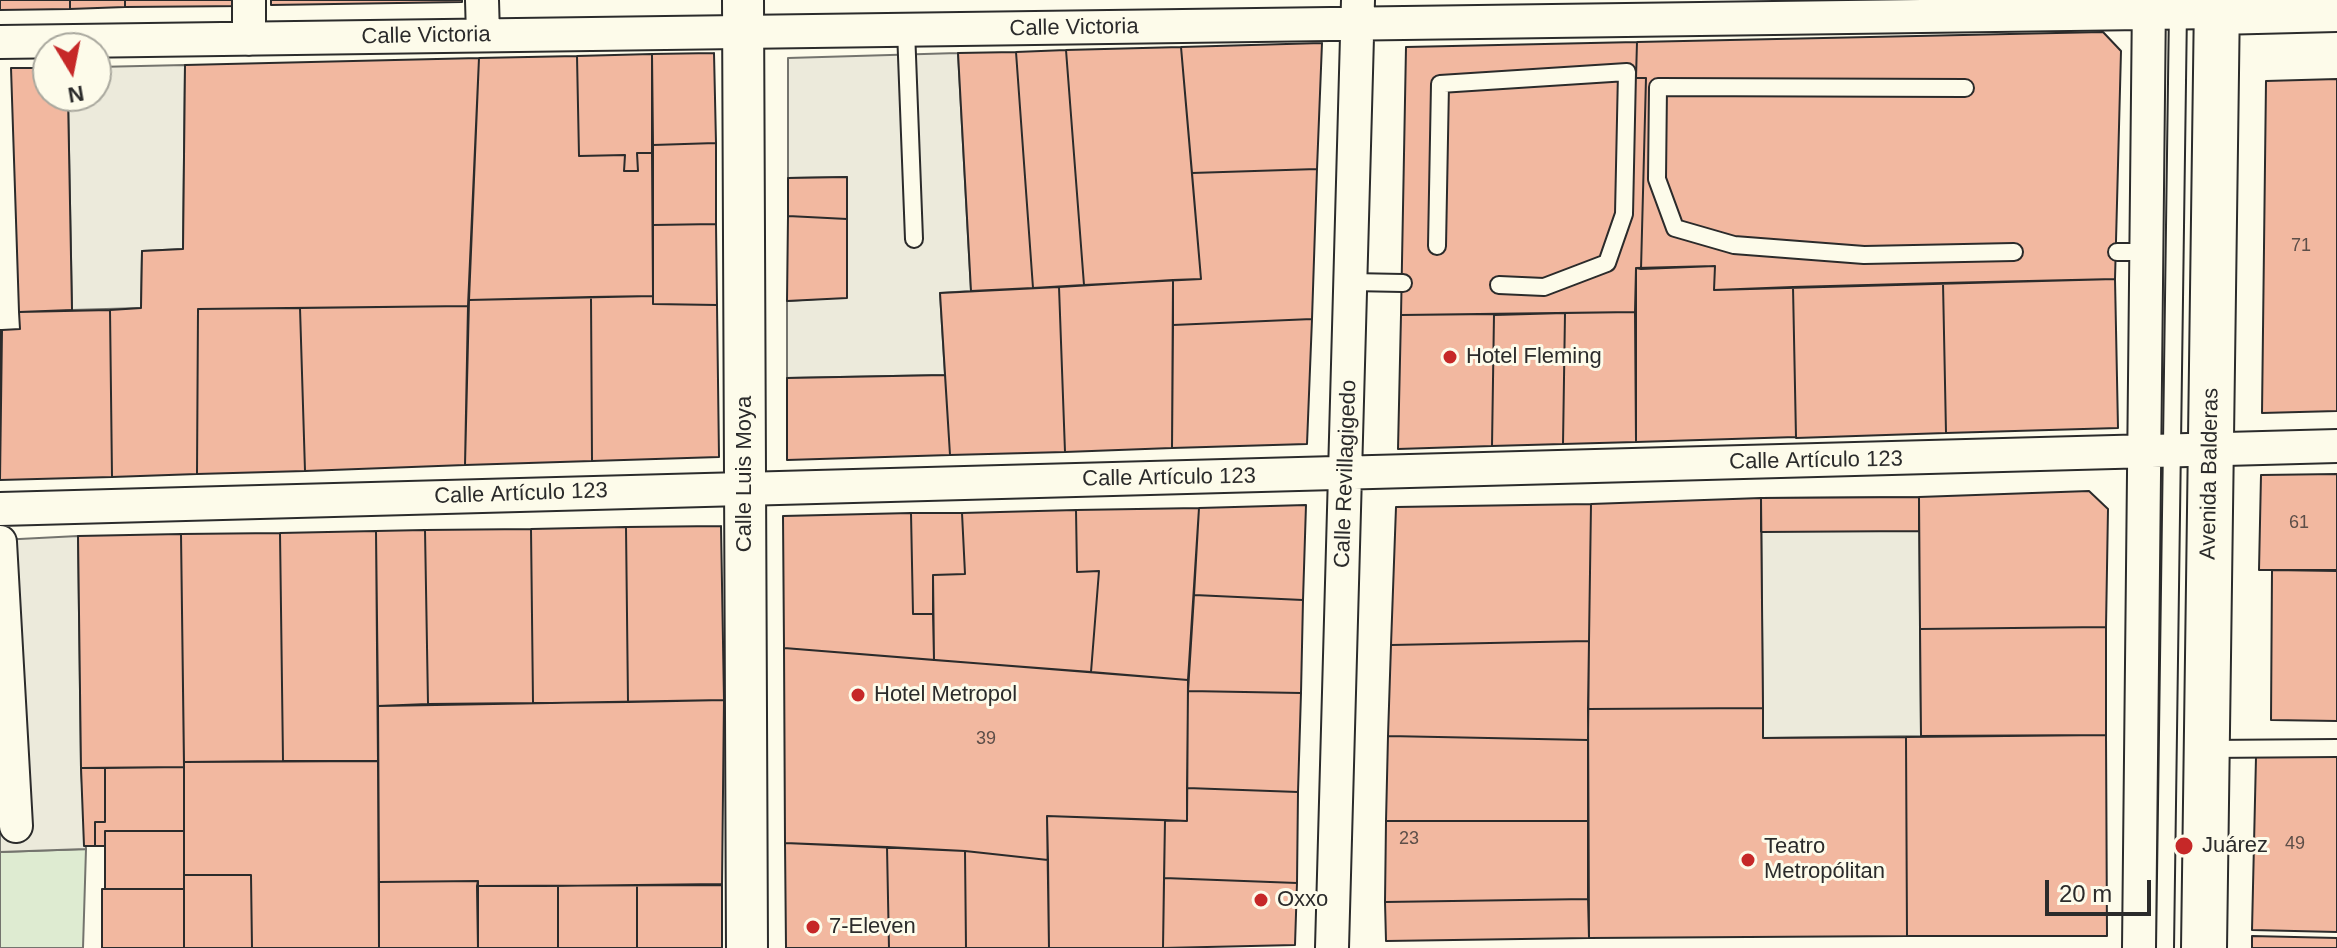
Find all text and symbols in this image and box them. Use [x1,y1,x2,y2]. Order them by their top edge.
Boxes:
street label: Calle Victoria [1009,14,1139,42]
street label: Calle Victoria [361,22,491,50]
north arrow [32,32,112,112]
text: N [66,80,86,108]
house number: 71 [2291,235,2311,257]
place label: Hotel Fleming [1466,344,1602,370]
marker: Hotel Fleming [1441,348,1459,366]
street label: Calle Revillagigedo [1330,379,1362,569]
street label: Avenida Balderas [2195,388,2225,560]
street label: Calle Luis Moya [732,396,758,552]
street label: Calle Artículo 123 [1729,446,1903,476]
street label: Calle Artículo 123 [1082,463,1256,493]
street label: Calle Artículo 123 [434,478,608,510]
house number: 61 [2289,512,2309,534]
place label: Hotel Metropol [874,682,1017,708]
marker: Hotel Metropol [849,686,867,704]
house number: 39 [976,728,996,750]
house number: 23 [1399,828,1419,850]
place label: Juárez [2202,833,2268,859]
house number: 49 [2285,833,2305,855]
place label: Teatro Metropólitan [1764,834,1885,886]
marker: Juárez [2173,835,2195,857]
marker: Teatro Metropólitan [1739,851,1757,869]
scale bar [2049,864,2155,914]
text: 20 m [2059,880,2112,907]
place label: Oxxo [1277,887,1328,913]
marker: Oxxo [1252,891,1270,909]
place label: 7-Eleven [829,914,916,940]
marker: 7-Eleven [804,918,822,936]

